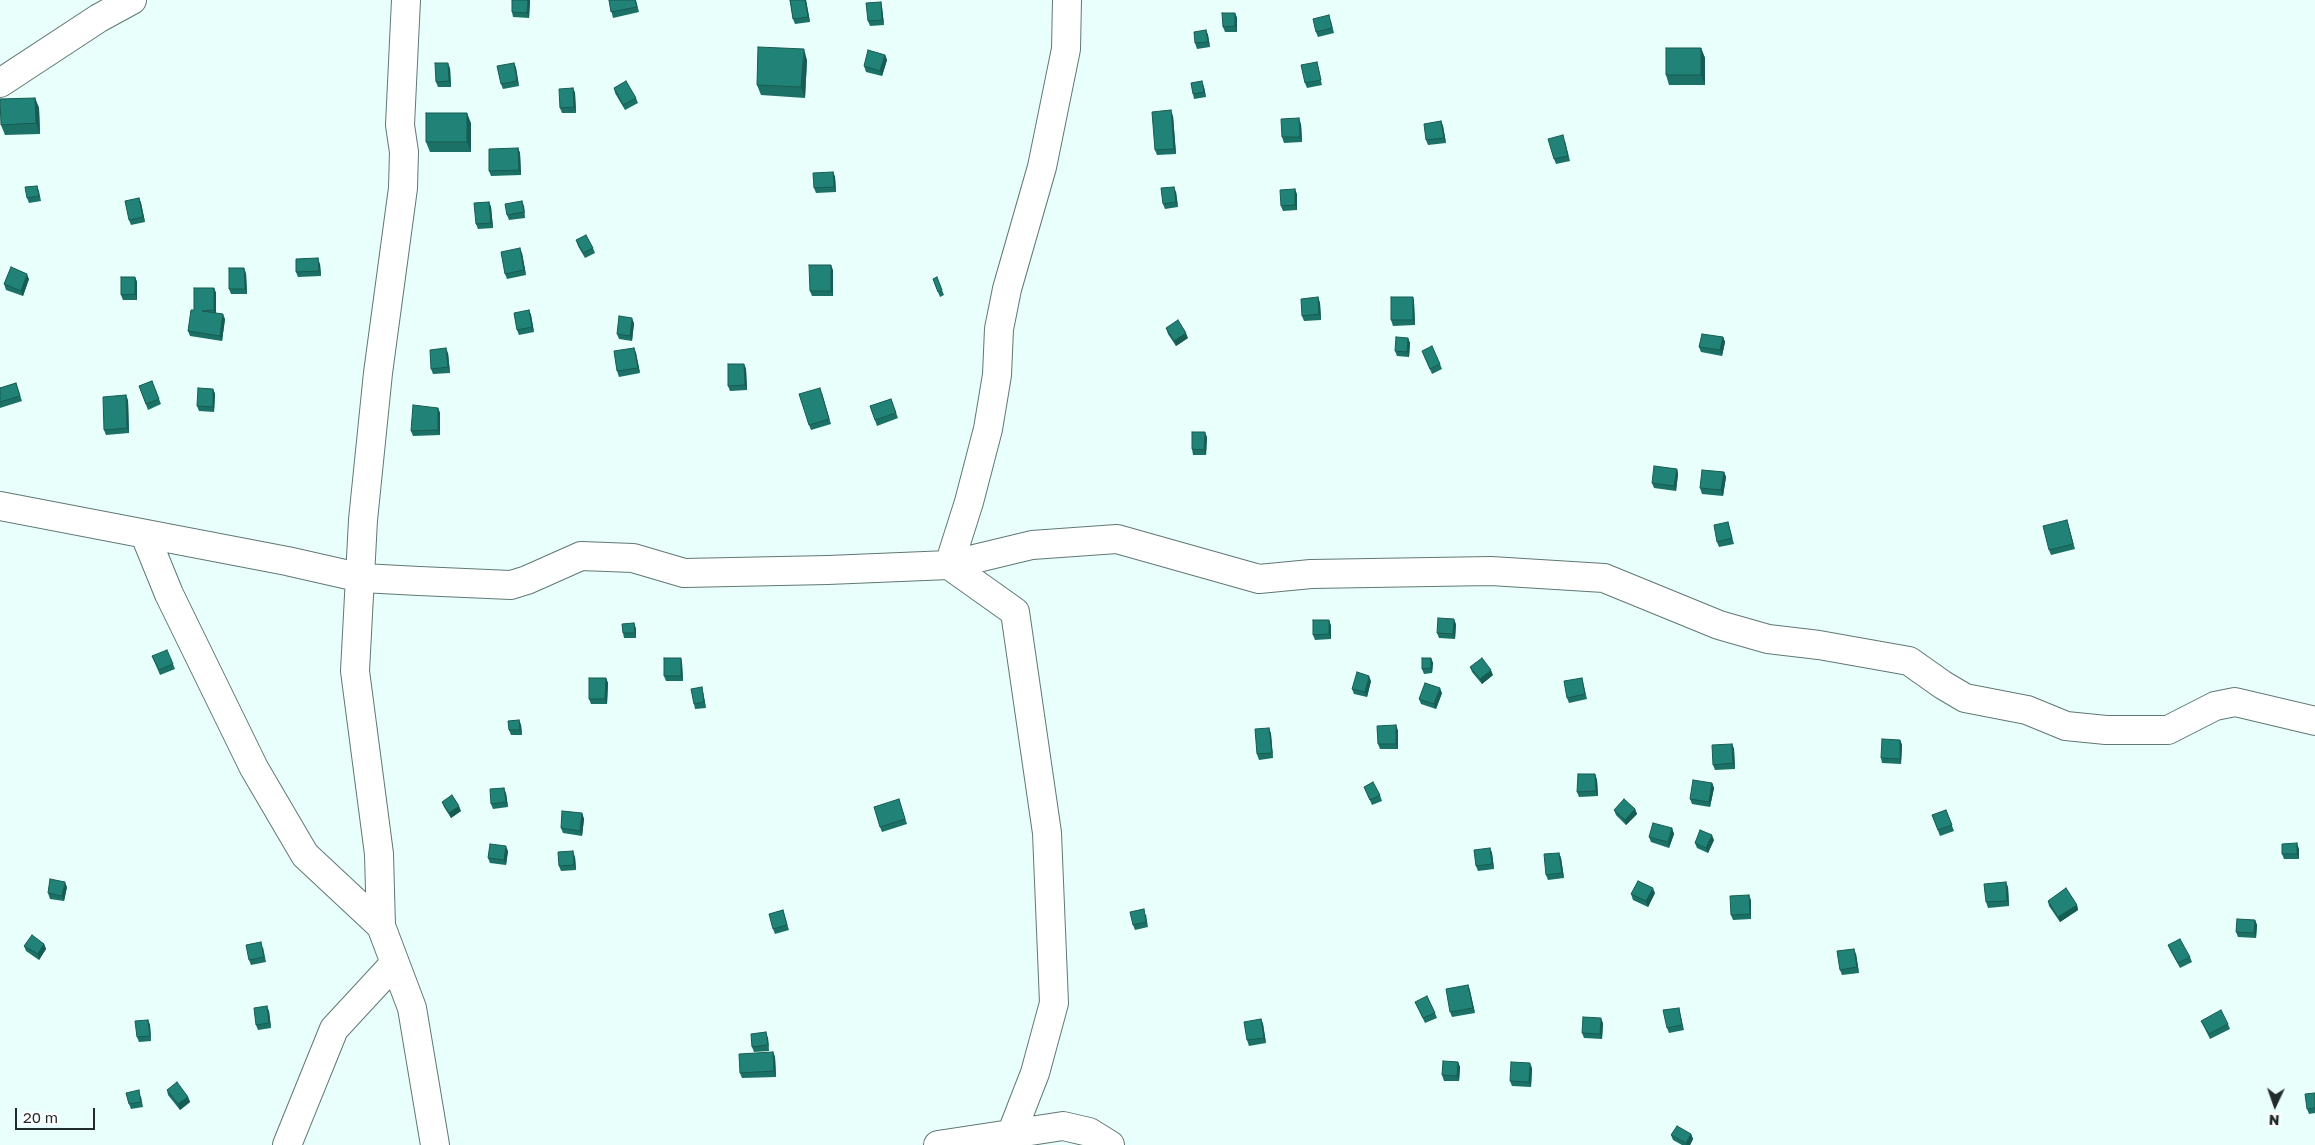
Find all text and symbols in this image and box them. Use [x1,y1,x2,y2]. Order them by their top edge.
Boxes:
north arrow [2250,1080,2300,1130]
scale bar [18,1098,98,1130]
text: 20 m [23,1108,58,1126]
text: N [2268,1112,2280,1129]

